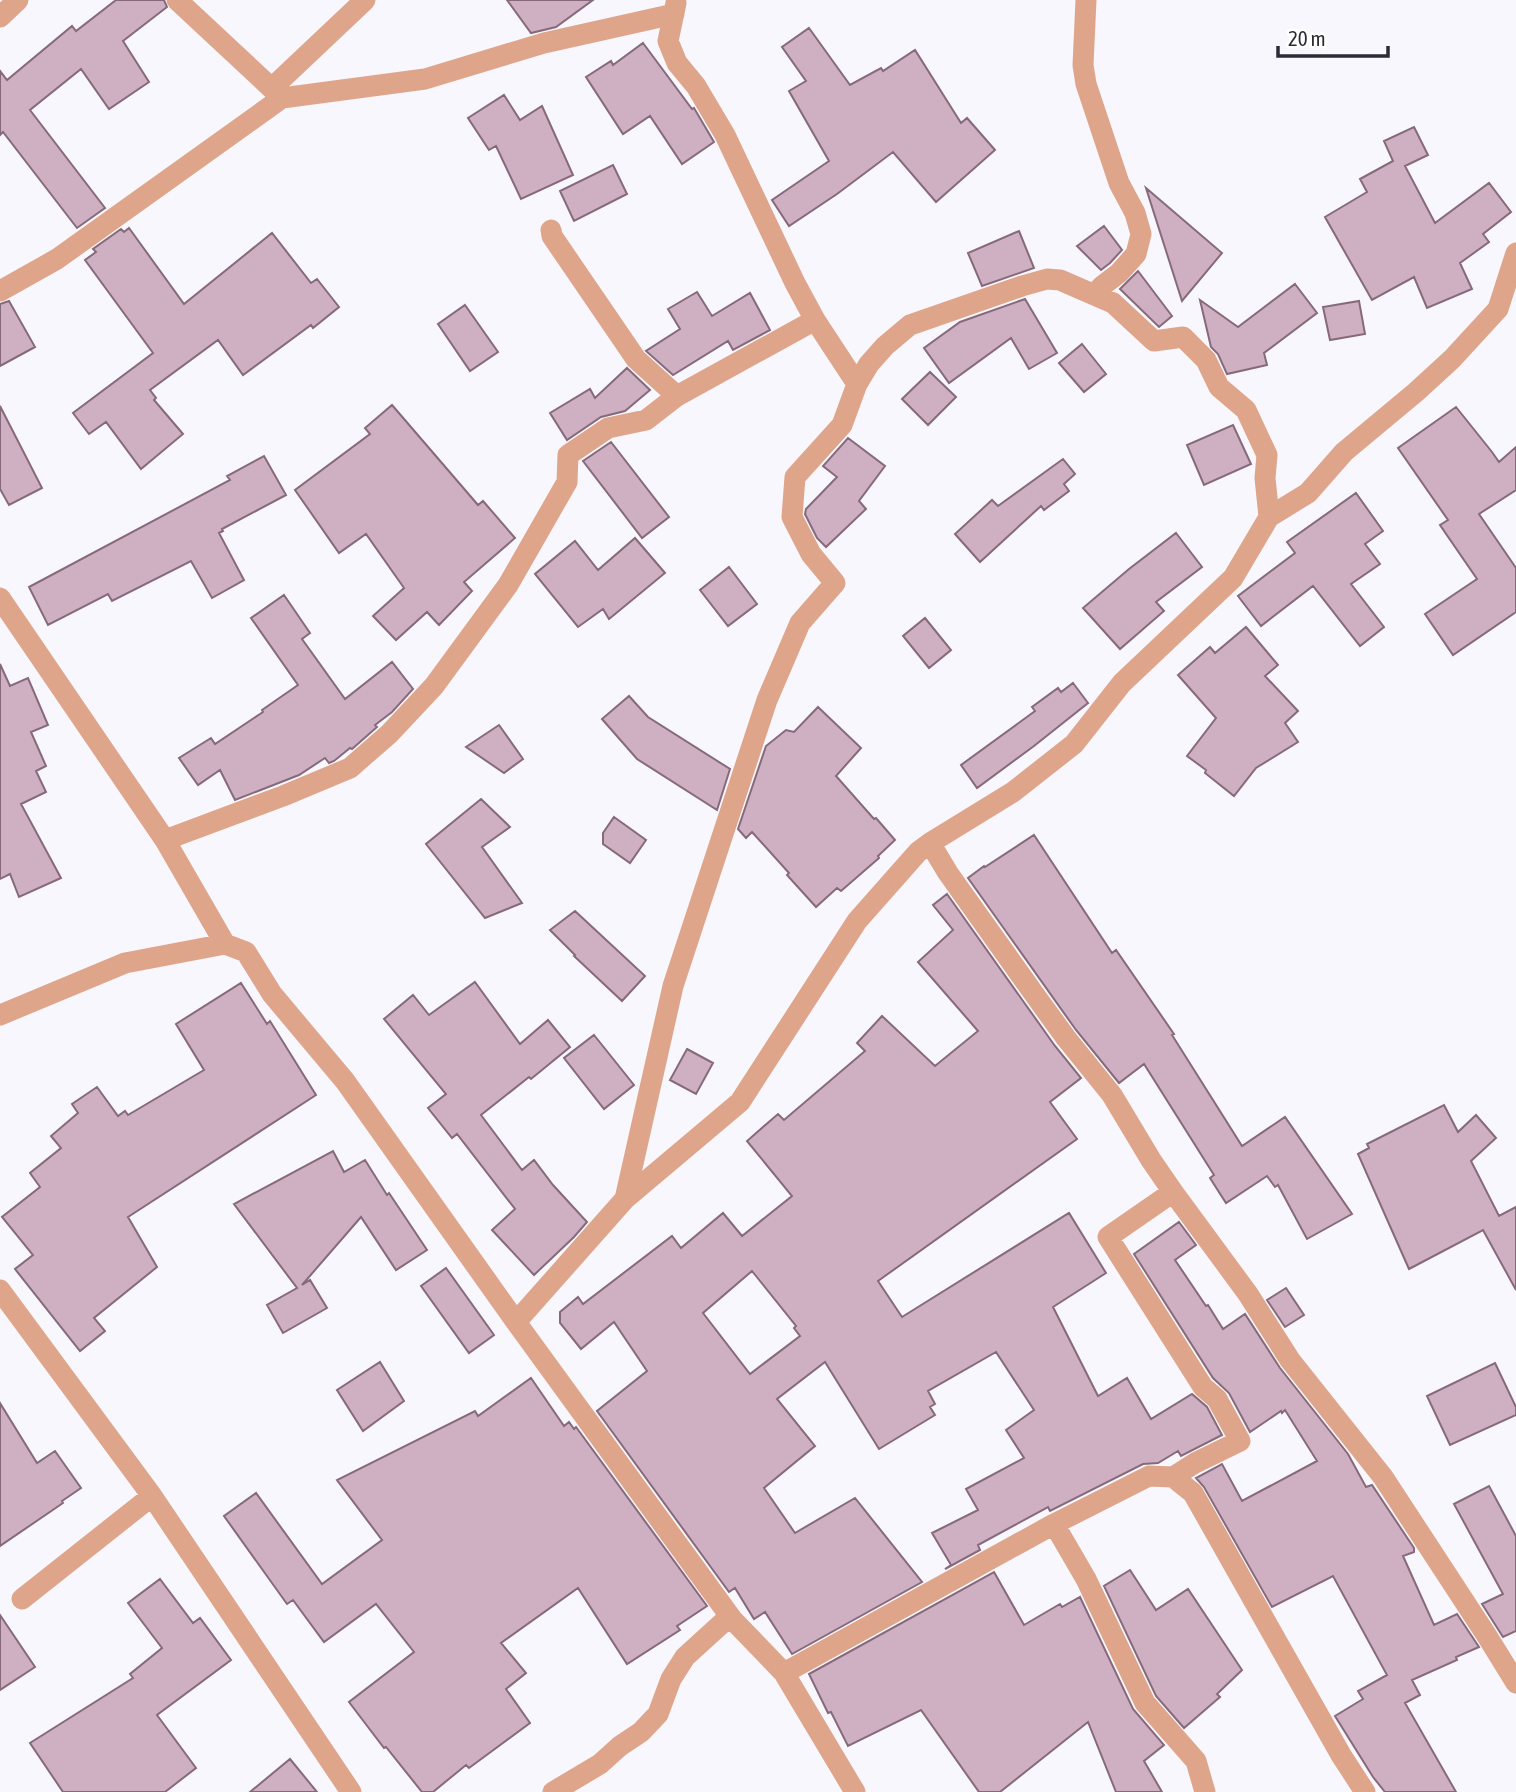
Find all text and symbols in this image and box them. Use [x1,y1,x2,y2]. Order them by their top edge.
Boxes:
scale bar [1278,14,1388,58]
text: 20 m [1288,26,1326,50]

